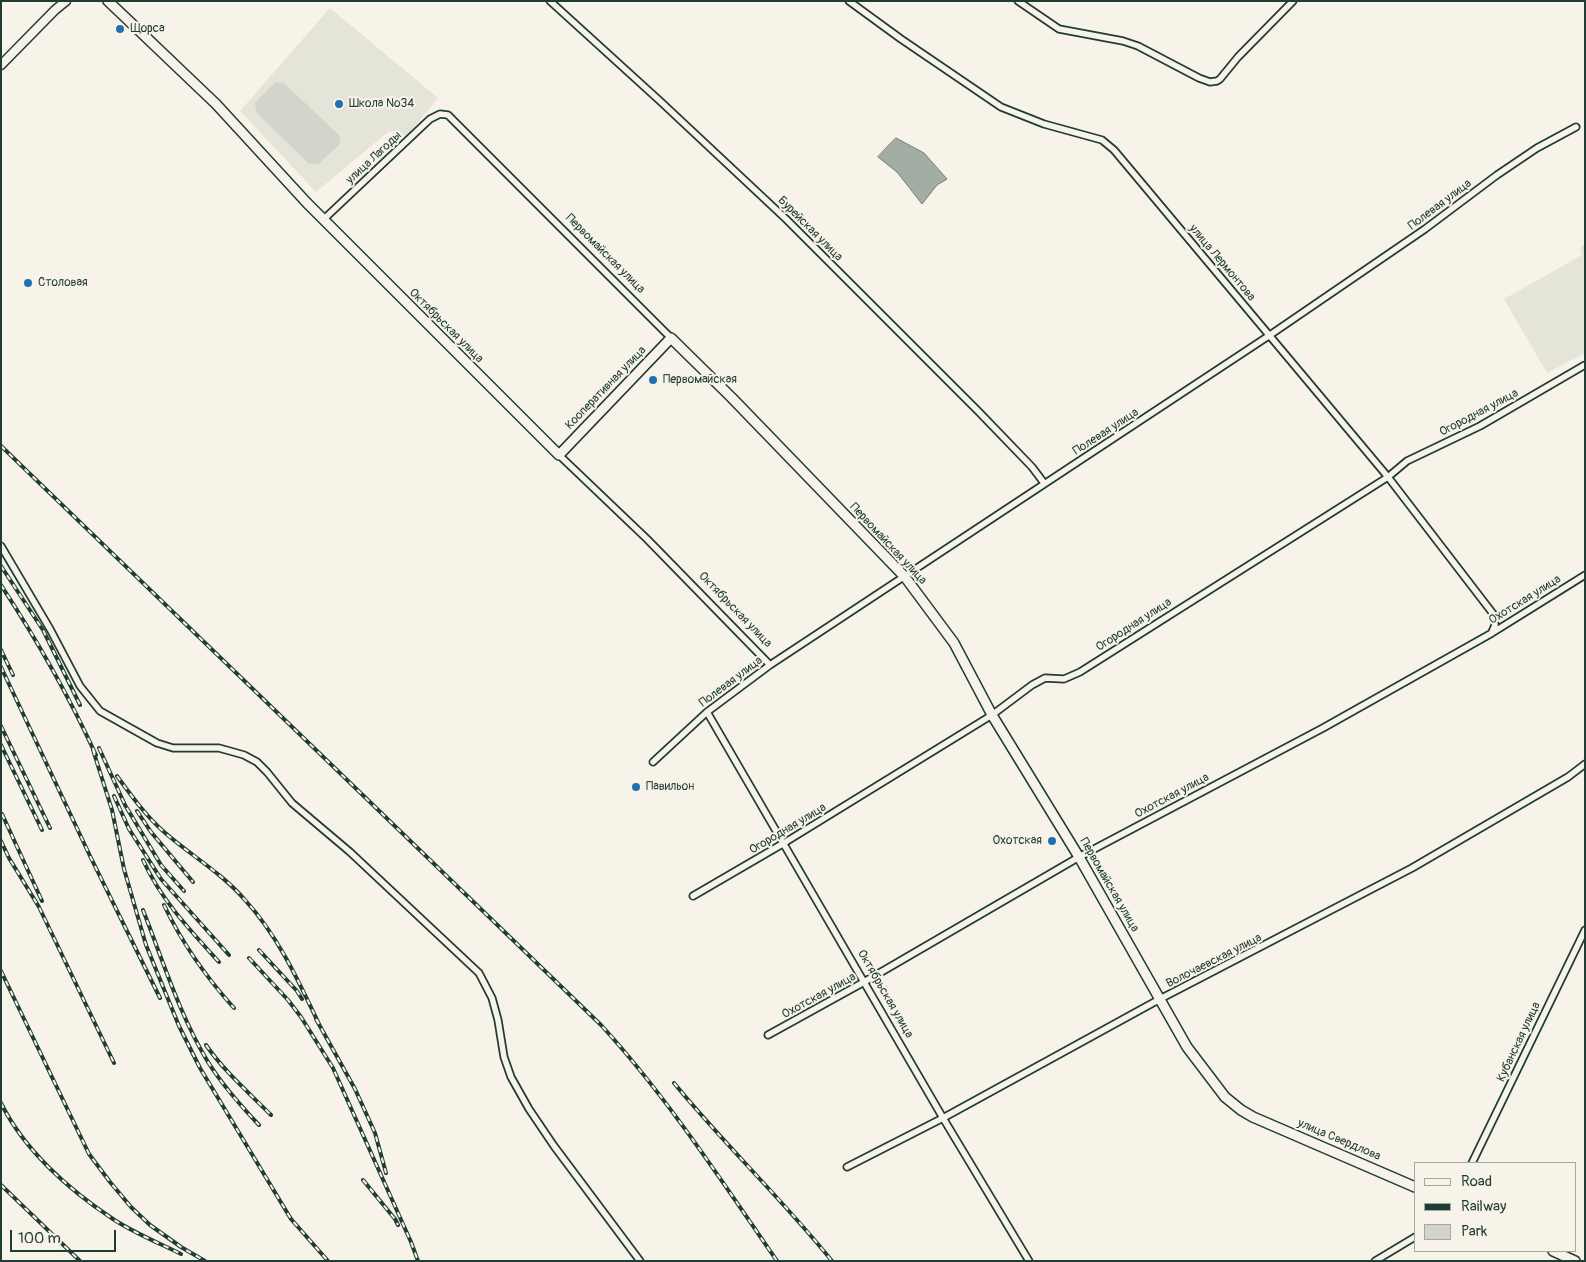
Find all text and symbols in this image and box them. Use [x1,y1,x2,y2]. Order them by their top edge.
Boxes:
place label: Щорса [130,22,164,36]
marker: Щорса [114,23,126,35]
place label: Школа №34 [349,97,414,111]
marker: Школа №34 [333,98,345,110]
street label: улица Лагоды [343,129,405,187]
street label: Полевая улица [1406,177,1474,233]
street label: Бурейская улица [775,194,845,264]
street label: Первомайская улица [562,211,648,297]
street label: улица Лермонтова [1186,222,1258,304]
place label: Столовая [38,276,88,290]
marker: Столовая [22,277,34,289]
street label: Октябрьская улица [406,286,486,366]
street label: Кооперативная улица [563,343,649,433]
place label: Первомайская [663,373,737,387]
marker: Первомайская [647,374,659,386]
street label: Огородная улица [1437,386,1521,440]
street label: Полевая улица [1070,405,1142,459]
street label: Первомайская улица [846,500,930,588]
street label: Октябрьская улица [695,569,775,651]
street label: Охотская улица [1486,572,1564,628]
street label: Огородная улица [1094,595,1174,655]
street label: Полевая улица [697,654,765,710]
street label: Охотская улица [1132,770,1212,822]
place label: Павильон [646,780,694,794]
marker: Павильон [630,781,642,793]
street label: Огородная улица [747,800,829,858]
place label: Охотская [992,834,1042,848]
marker: Охотская [1046,835,1058,847]
street label: Первомайская улица [1076,835,1142,935]
street label: Волочаевская улица [1164,931,1264,991]
street label: Октябрьская улица [854,947,916,1041]
street label: Охотская улица [780,970,858,1022]
street label: Кубанская улица [1494,1000,1544,1084]
street label: улица Свердлова [1295,1116,1383,1164]
legend [1414,1162,1576,1252]
text: Road [1461,1172,1492,1191]
text: Railway [1461,1197,1506,1216]
scale bar [12,1220,119,1252]
text: Park [1461,1222,1487,1241]
text: 100 m [18,1229,61,1248]

